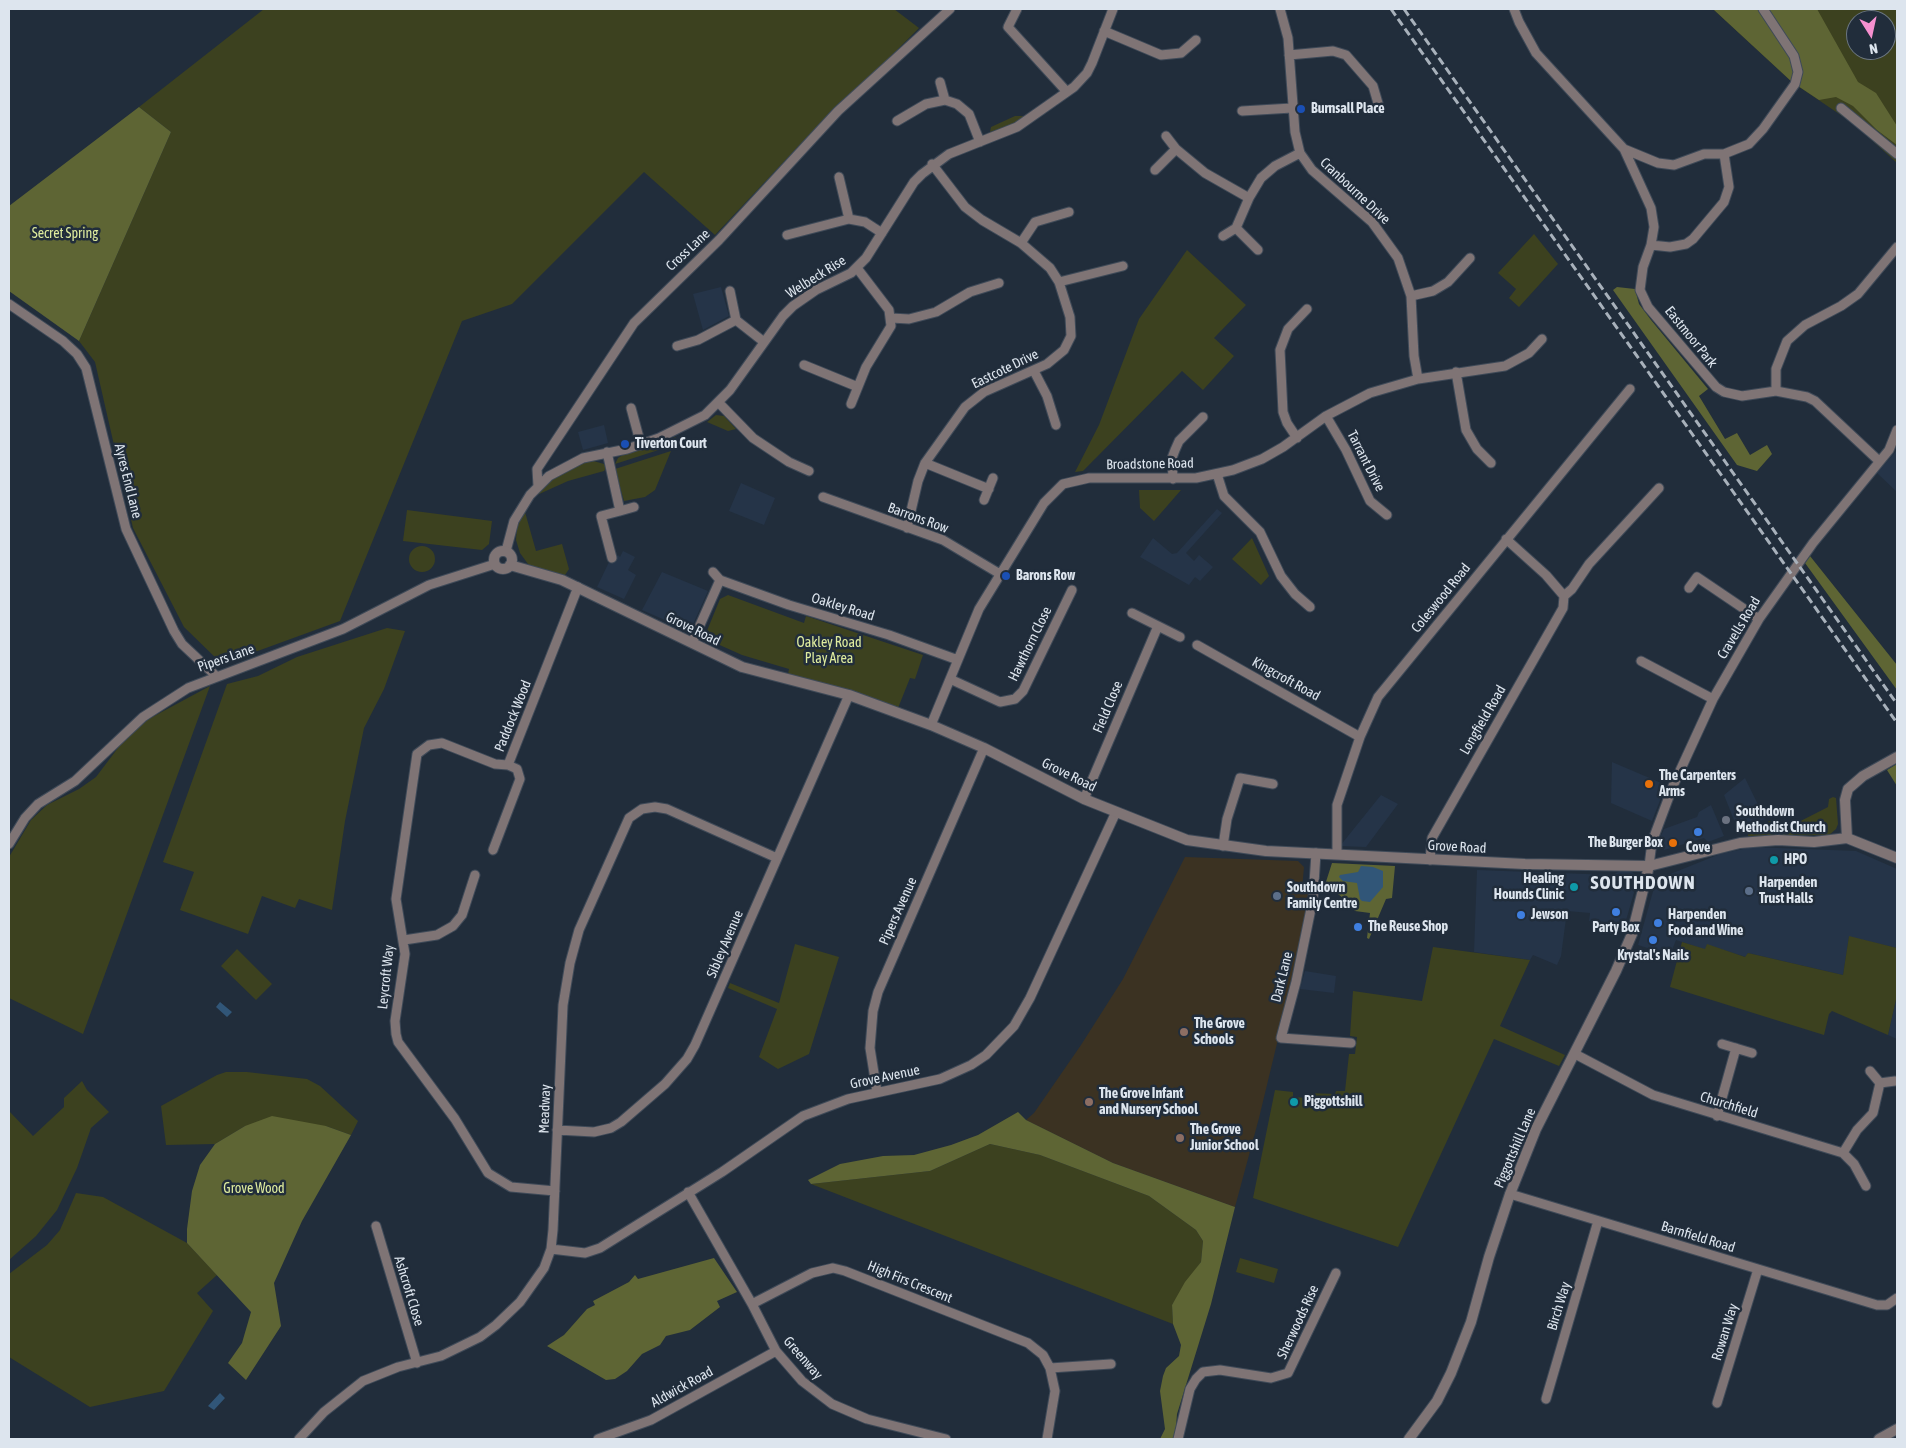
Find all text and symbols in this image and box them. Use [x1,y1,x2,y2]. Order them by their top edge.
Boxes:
north arrow [1846,10,1896,60]
text: N [1868,40,1879,57]
place label: Burnsall Place [1311,101,1385,117]
marker: Burnsall Place [1295,103,1307,115]
street label: Cranbourne Drive [1316,154,1394,228]
street label: Cross Lane [663,225,713,275]
park label: Secret Spring [32,226,98,242]
street label: Welbeck Rise [783,252,849,302]
street label: Eastmoor Park [1661,303,1721,371]
street label: Eastcote Drive [969,346,1041,392]
street label: Tarrant Drive [1344,428,1388,494]
place label: Tiverton Court [635,436,707,452]
marker: Tiverton Court [619,438,631,450]
street label: Ayres End Lane [111,442,145,520]
street label: Broadstone Road [1106,455,1194,473]
street label: Barrons Row [885,499,951,537]
street label: Coleswood Road [1408,560,1474,636]
place label: Barons Row [1016,568,1075,584]
marker: Barons Row [1000,570,1012,582]
street label: Oakley Road [809,589,877,625]
street label: Cravells Road [1714,594,1764,662]
street label: Hawthorn Close [1005,604,1055,684]
street label: Grove Road [663,609,723,649]
park label: Oakley Road Play Area [796,635,862,668]
street label: Pipers Lane [195,640,257,676]
street label: Kingcroft Road [1249,653,1323,705]
street label: Paddock Wood [491,678,535,754]
street label: Field Close [1090,678,1126,736]
street label: Longfield Road [1456,682,1510,758]
street label: Grove Road [1039,755,1099,795]
place label: The Carpenters Arms [1659,768,1736,800]
marker: The Carpenters Arms [1643,778,1655,790]
place label: Southdown Methodist Church [1736,804,1826,836]
marker: Southdown Methodist Church [1720,814,1732,826]
marker: Cove [1692,826,1704,838]
place label: The Burger Box [1588,835,1663,851]
street label: Grove Road [1427,837,1487,857]
marker: The Burger Box [1667,837,1679,849]
place label: Cove [1686,840,1710,856]
place label: HPO [1784,852,1807,868]
marker: HPO [1768,854,1780,866]
place label: Healing Hounds Clinic [1494,871,1564,904]
district label: SOUTHDOWN [1589,872,1697,894]
street label: Pipers Avenue [876,874,920,948]
place label: Harpenden Trust Halls [1759,875,1817,908]
place label: Southdown Family Centre [1287,880,1357,912]
marker: Healing Hounds Clinic [1568,881,1580,893]
marker: Harpenden Trust Halls [1743,885,1755,897]
marker: Southdown Family Centre [1271,890,1283,902]
marker: Party Box [1610,906,1622,918]
place label: Jewson [1531,907,1568,923]
place label: Harpenden Food and Wine [1668,907,1743,940]
street label: Sibley Avenue [703,908,747,980]
marker: Jewson [1515,909,1527,921]
marker: Harpenden Food and Wine [1652,917,1664,929]
place label: The Reuse Shop [1368,919,1448,935]
place label: Party Box [1592,920,1640,936]
marker: The Reuse Shop [1352,921,1364,933]
marker: Krystal's Nails [1647,934,1659,946]
street label: Leycroft Way [374,944,398,1010]
place label: Krystal's Nails [1617,948,1689,964]
street label: Dark Lane [1268,950,1296,1004]
place label: The Grove Schools [1194,1016,1245,1048]
marker: The Grove Schools [1178,1026,1190,1038]
street label: Grove Avenue [849,1061,921,1093]
street label: Meadway [536,1084,554,1134]
place label: The Grove Infant and Nursery School [1099,1086,1198,1118]
street label: Churchfield [1698,1088,1760,1122]
place label: Piggottshill [1304,1094,1362,1110]
marker: The Grove Infant and Nursery School [1083,1096,1095,1108]
marker: Piggottshill [1288,1096,1300,1108]
street label: Piggottshill Lane [1491,1105,1539,1191]
place label: The Grove Junior School [1190,1122,1259,1154]
marker: The Grove Junior School [1174,1132,1186,1144]
park label: Grove Wood [223,1181,285,1197]
street label: Barnfield Road [1659,1218,1737,1256]
street label: Ashcroft Close [390,1254,428,1328]
street label: High Firs Crescent [865,1257,955,1307]
street label: Birch Way [1544,1280,1574,1332]
street label: Sherwoods Rise [1274,1282,1322,1362]
street label: Rowan Way [1708,1301,1742,1363]
street label: Greenway [780,1333,826,1383]
street label: Aldwick Road [648,1363,716,1411]

